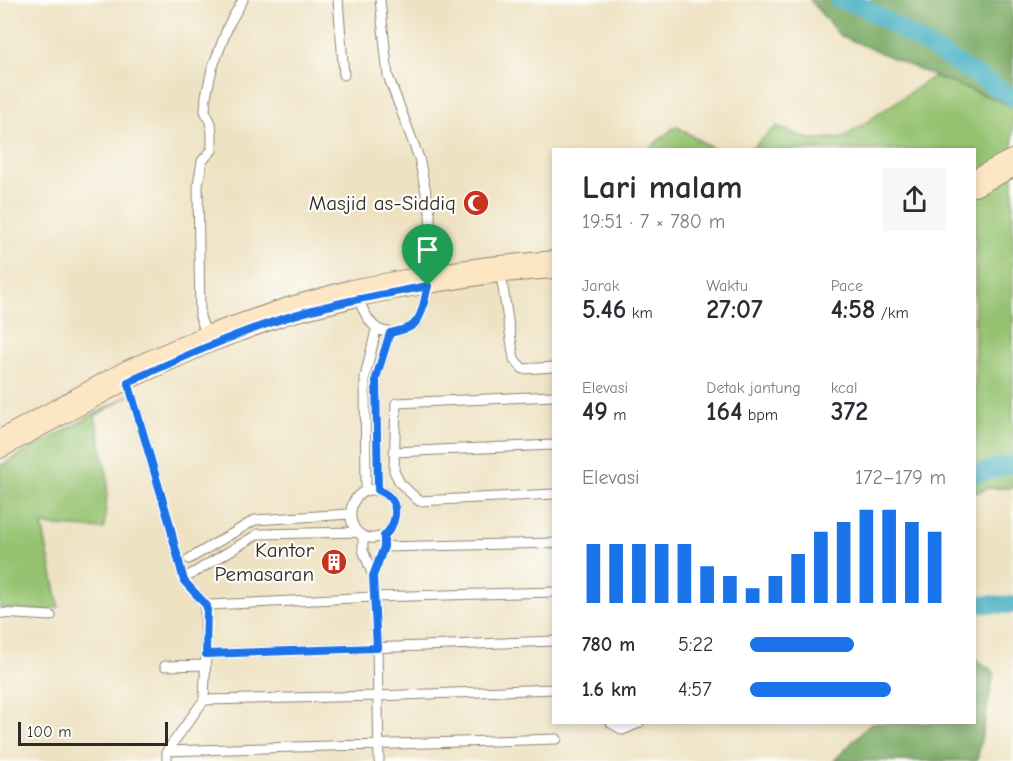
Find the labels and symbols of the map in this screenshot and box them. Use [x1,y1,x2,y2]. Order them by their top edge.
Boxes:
mosque icon: Masjid as-Siddiq [461,188,491,218]
place label: Masjid as-Siddiq [309,191,456,215]
pin [402,224,453,286]
place label: Kantor Pemasaran [215,538,315,586]
building icon: Kantor Pemasaran [319,547,349,577]
scale bar [18,719,168,746]

